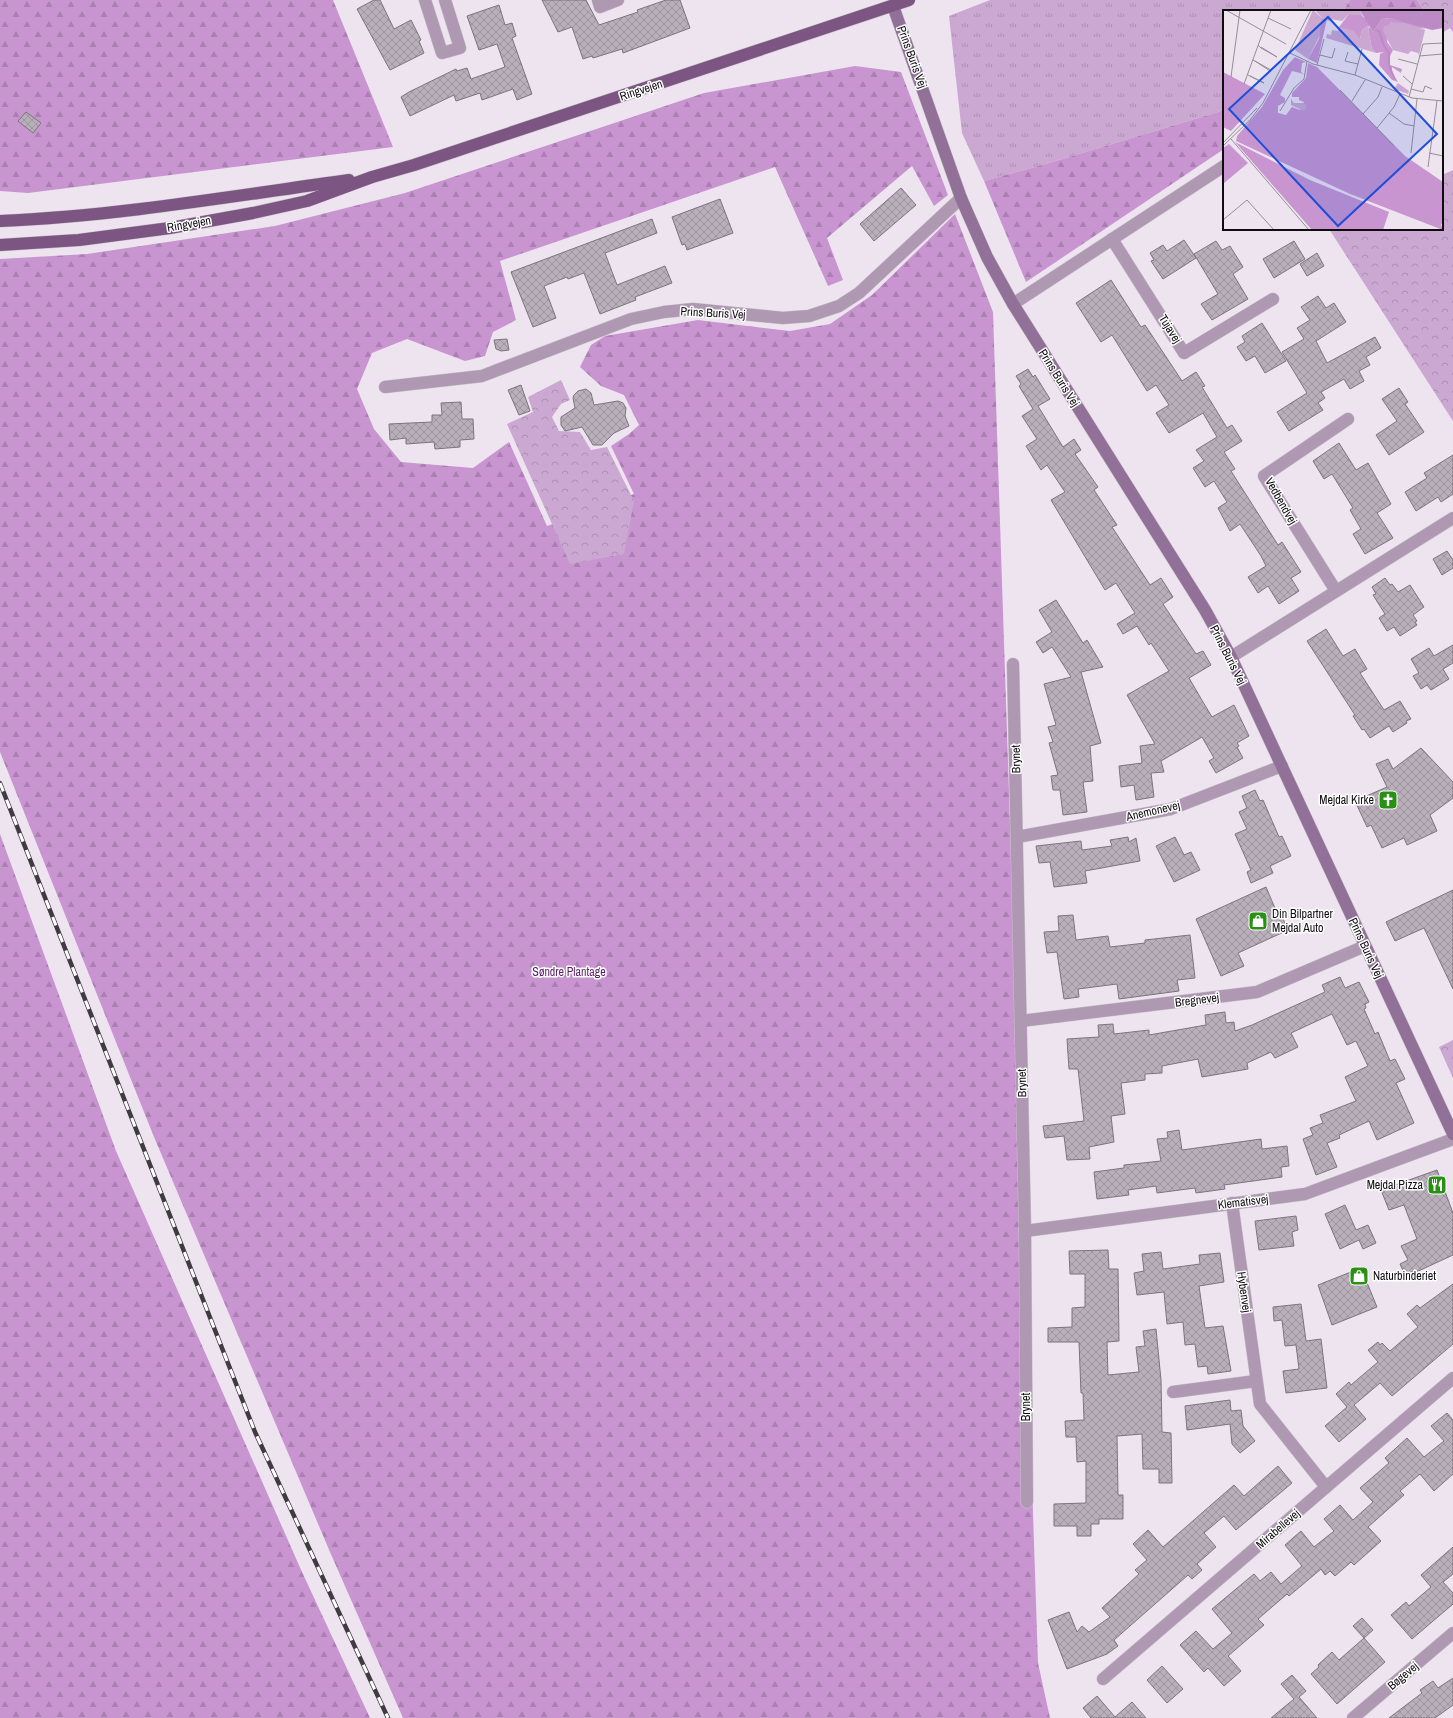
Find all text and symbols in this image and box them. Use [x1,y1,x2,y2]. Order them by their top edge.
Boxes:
inset map [1223,10,1443,230]
street label: Prins Buris Vej [893,24,931,90]
street label: Ringvejen [617,76,665,104]
street label: Ringvejen [166,212,212,236]
street label: Prins Buris Vej [680,303,746,323]
street label: Tujavej [1155,312,1185,346]
street label: Prins Buris Vej [1035,346,1083,410]
street label: Vedbendvej [1261,475,1301,527]
street label: Prins Buris Vej [1206,622,1250,688]
street label: Brynet [1008,744,1024,773]
church icon: Mejdal Kirke [1377,789,1399,811]
place label: Mejdal Kirke [1319,792,1374,808]
street label: Anemonevej [1124,797,1181,825]
place label: Din Bilpartner Mejdal Auto [1272,906,1333,936]
shop icon: Din Bilpartner Mejdal Auto [1247,910,1269,932]
street label: Prins Buris Vej [1345,915,1387,981]
park label: Søndre Plantage [532,964,606,980]
street label: Bregnevej [1174,989,1220,1011]
street label: Brynet [1014,1068,1030,1097]
restaurant icon: Mejdal Pizza [1426,1174,1448,1196]
place label: Mejdal Pizza [1367,1177,1424,1193]
street label: Klematisvej [1217,1191,1269,1213]
shop icon: Naturbinderiet [1348,1265,1370,1287]
place label: Naturbinderiet [1373,1268,1436,1284]
street label: Hybenvej [1233,1271,1255,1313]
street label: Brynet [1018,1393,1034,1421]
street label: Mirabellevej [1253,1506,1303,1552]
street label: Bøgevej [1384,1658,1422,1694]

